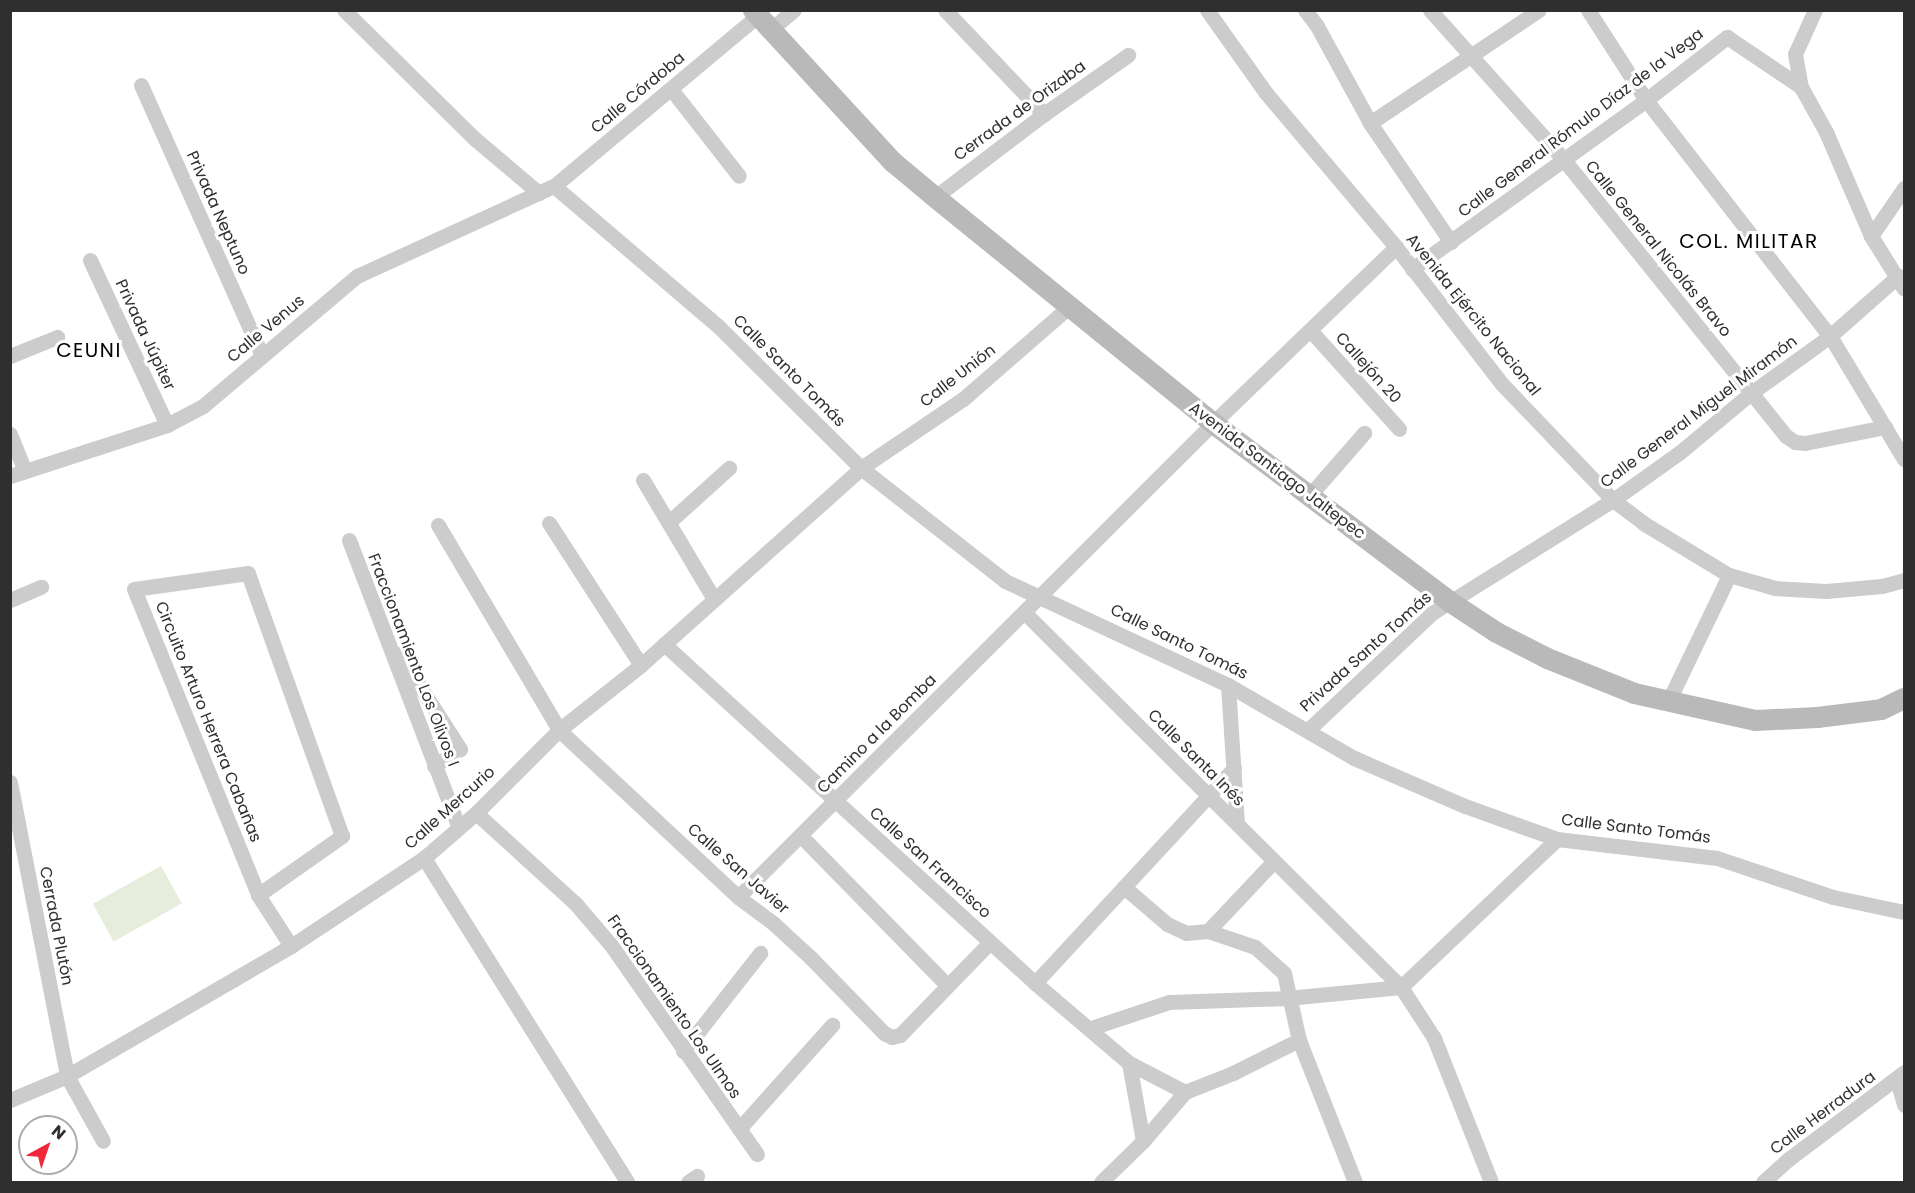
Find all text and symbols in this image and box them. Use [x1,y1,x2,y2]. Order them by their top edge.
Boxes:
street label: Calle General Rómulo Díaz de la Vega [1455,24,1707,222]
street label: Calle Córdoba [587,48,689,138]
street label: Cerrada de Orizaba [950,57,1090,165]
street label: Privada Neptuno [182,148,254,278]
street label: Calle General Nicolás Bravo [1581,157,1735,341]
district label: COL. MILITAR [1679,229,1819,253]
street label: Avenida Ejército Nacional [1402,230,1544,400]
street label: Privada Júpiter [111,277,179,393]
street label: Calle Venus [224,291,308,367]
street label: Calle Santo Tomás [729,311,849,431]
street label: Callejón 20 [1331,329,1405,407]
street label: Calle General Miguel Miramón [1597,332,1801,492]
district label: CEUNI [56,338,122,362]
street label: Calle Unión [916,341,1000,411]
street label: Avenida Santiago Jaltepec [1185,398,1369,544]
street label: Fraccionamiento Los Olivos I [363,551,463,769]
street label: Privada Santo Tomás [1296,588,1436,716]
street label: Circuito Arturo Herrera Cabañas [151,599,265,845]
street label: Calle Santo Tomás [1107,600,1251,684]
street label: Camino a la Bomba [813,670,941,798]
street label: Calle Santa Inés [1144,706,1248,810]
street label: Calle Mercurio [401,762,499,854]
street label: Calle San Francisco [865,803,995,923]
street label: Calle Santo Tomás [1560,810,1712,848]
street label: Calle San Javier [683,820,793,918]
street label: Cerrada Plutón [35,865,77,987]
street label: Fraccionamiento Los Ulmos [603,911,745,1103]
street label: Calle Herradura [1767,1067,1879,1159]
north arrow [18,1115,78,1175]
text: N [47,1120,71,1145]

